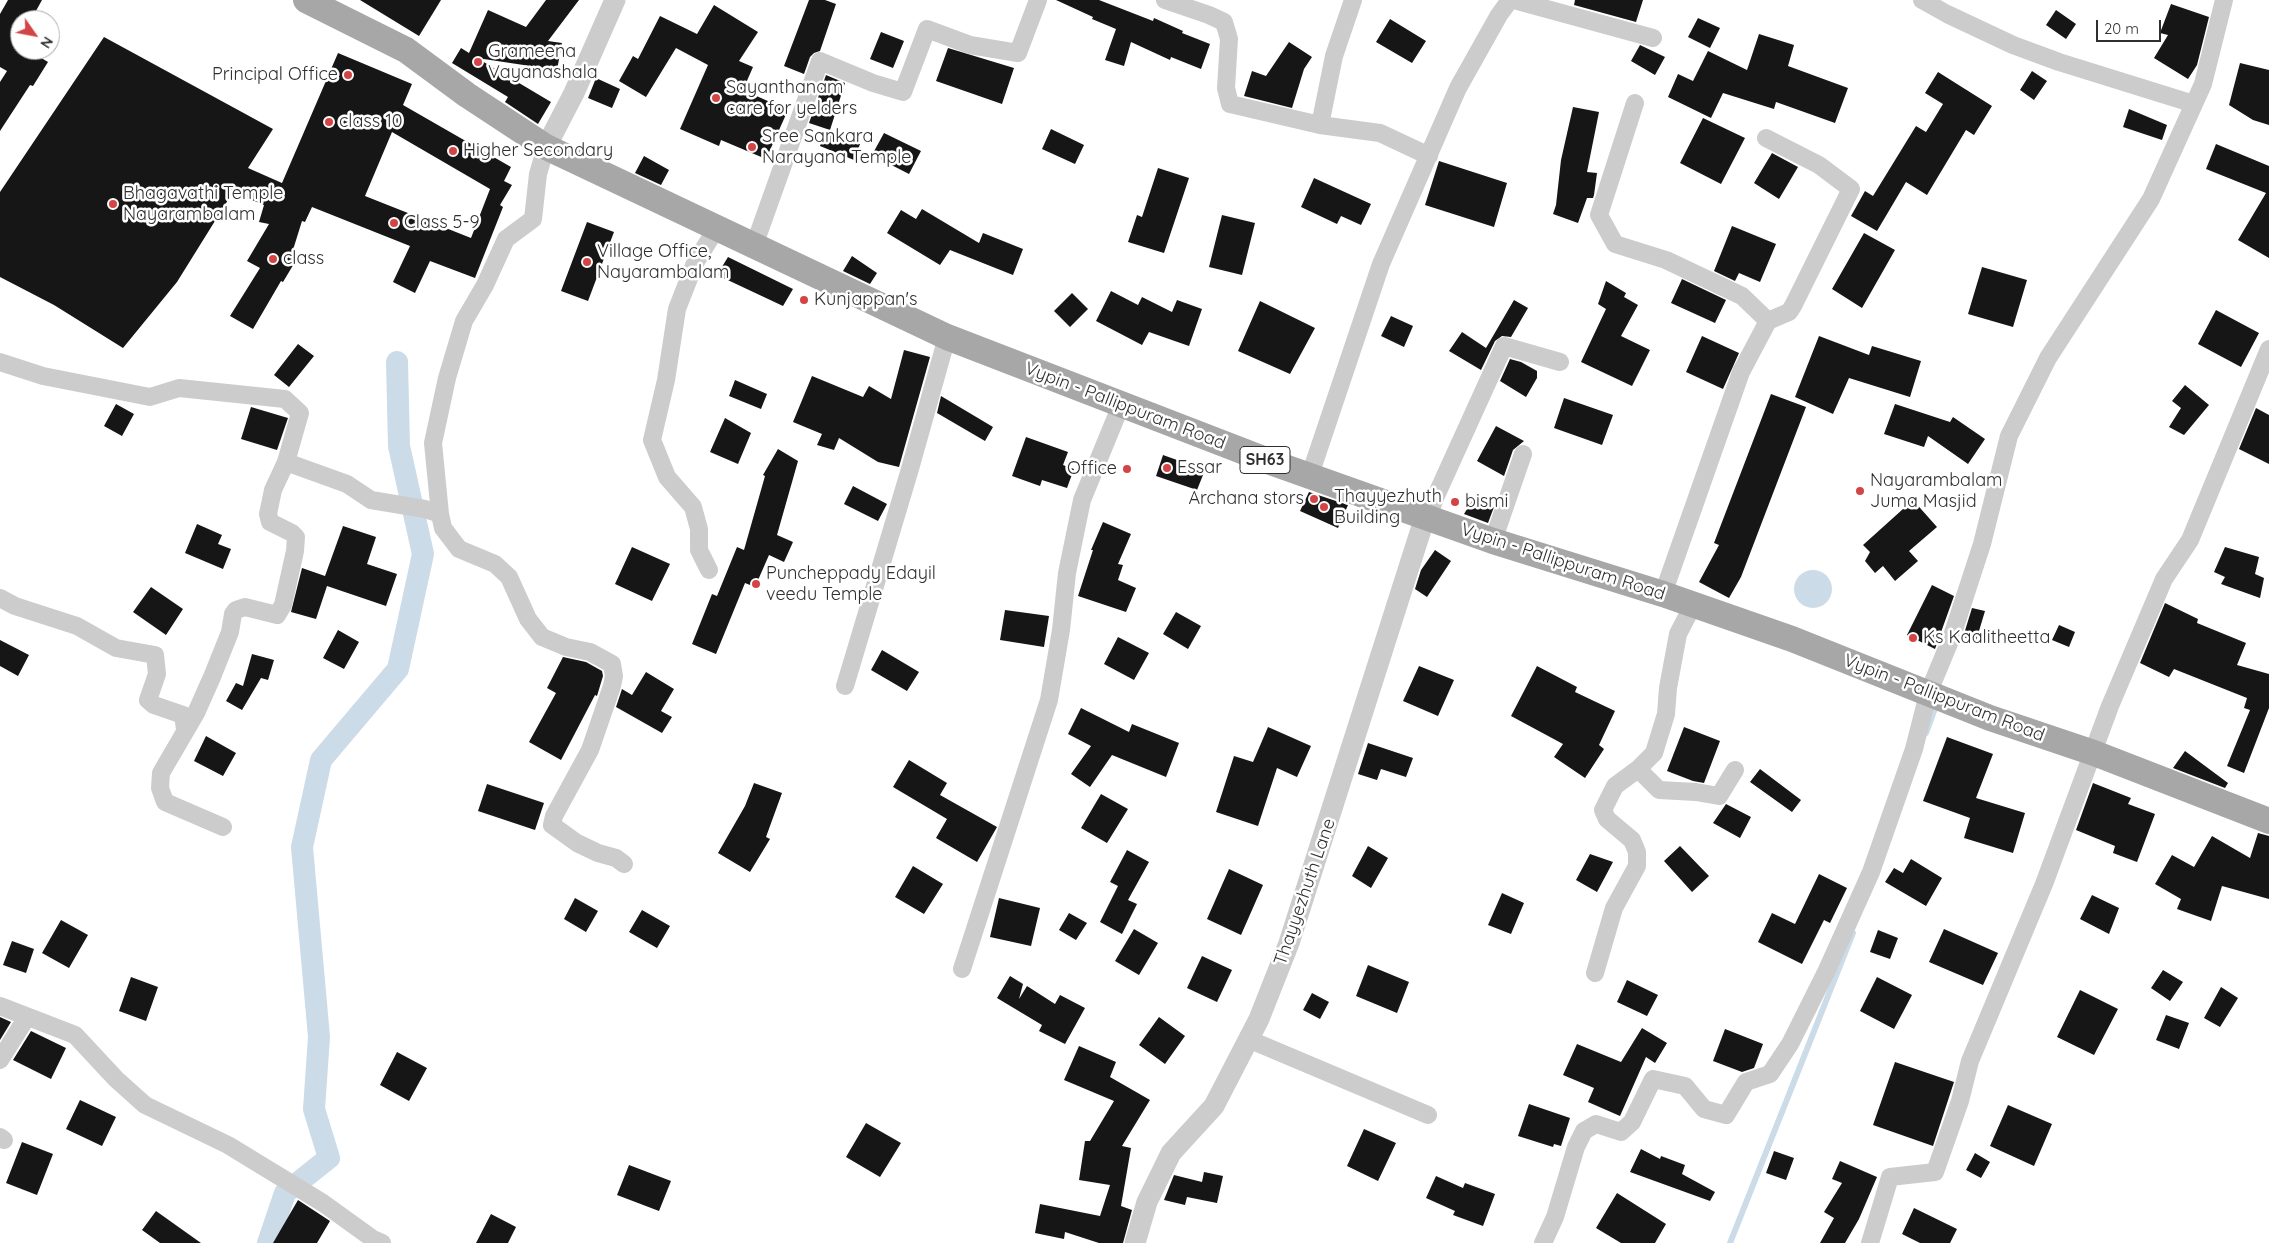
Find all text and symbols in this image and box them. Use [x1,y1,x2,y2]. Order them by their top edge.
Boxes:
north arrow [10,10,60,60]
scale bar [2099,10,2164,42]
text: 20 m [2104,19,2139,38]
text: N [36,33,57,52]
place label: Grameena Vayanashala [488,41,598,84]
marker: Grameena Vayanashala [472,56,484,68]
place label: Principal Office [212,64,338,86]
marker: Principal Office [342,69,354,81]
place label: Sayanthanam care for yelders [726,77,857,120]
marker: Sayanthanam care for yelders [710,92,722,104]
place label: class 10 [339,111,403,133]
marker: class 10 [323,116,335,128]
place label: Sree Sankara Narayana Temple [762,126,911,168]
place label: Higher Secondary [463,140,613,162]
marker: Sree Sankara Narayana Temple [746,141,758,153]
marker: Higher Secondary [447,145,459,157]
place label: Bhagavathi Temple Nayarambalam [123,183,283,225]
marker: Bhagavathi Temple Nayarambalam [107,198,119,210]
place label: Class 5-9 [404,212,479,234]
marker: Class 5-9 [388,217,400,229]
place label: Village Office, Nayarambalam [597,241,729,284]
place label: class [283,248,324,270]
marker: class [267,253,279,265]
marker: Village Office, Nayarambalam [581,256,593,268]
place label: Kunjappan's [814,289,917,311]
marker: Kunjappan's [798,294,810,306]
street label: Vypin - Pallippuram Road [1021,358,1229,454]
road number: SH63 [1240,446,1290,474]
place label: Essar [1177,457,1222,479]
place label: Office [1067,458,1117,480]
marker: Essar [1161,462,1173,474]
marker: Office [1121,463,1133,475]
place label: Nayarambalam Juma Masjid [1870,470,2002,512]
marker: Nayarambalam Juma Masjid [1854,485,1866,497]
place label: Thayyezhuth Building [1334,486,1442,528]
place label: Archana stors [1188,488,1304,510]
place label: bismi [1465,491,1508,513]
marker: Archana stors [1308,493,1320,505]
marker: bismi [1449,496,1461,508]
marker: Thayyezhuth Building [1318,501,1330,513]
street label: Vypin - Pallippuram Road [1458,519,1668,605]
place label: Puncheppady Edayil veedu Temple [766,563,936,606]
marker: Puncheppady Edayil veedu Temple [750,578,762,590]
place label: Ks Kaalitheetta [1923,627,2050,649]
marker: Ks Kaalitheetta [1907,632,1919,644]
street label: Vypin - Pallippuram Road [1840,650,2048,746]
street label: Thayyezhuth Lane [1270,816,1340,968]

